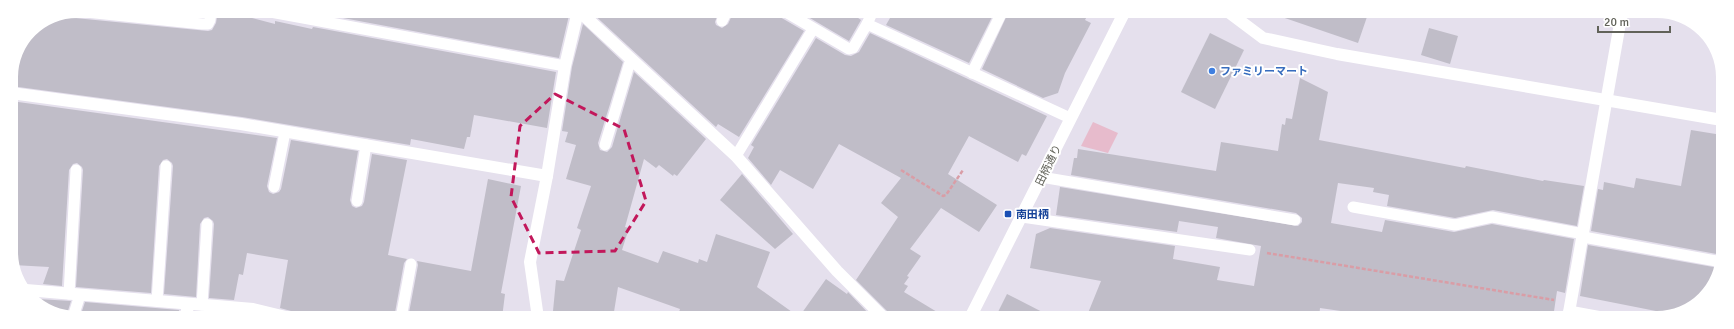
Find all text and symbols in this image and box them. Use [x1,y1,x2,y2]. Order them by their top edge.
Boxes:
scale bar [1598,8,1670,34]
text: 20 m [1604,15,1629,30]
place label: ファミリーマート [1220,65,1308,78]
marker: ファミリーマート [1207,66,1217,76]
street label: 田柄通り [1033,143,1064,188]
place label: 南田柄 [1016,208,1049,221]
marker: 南田柄 [1003,209,1013,219]

